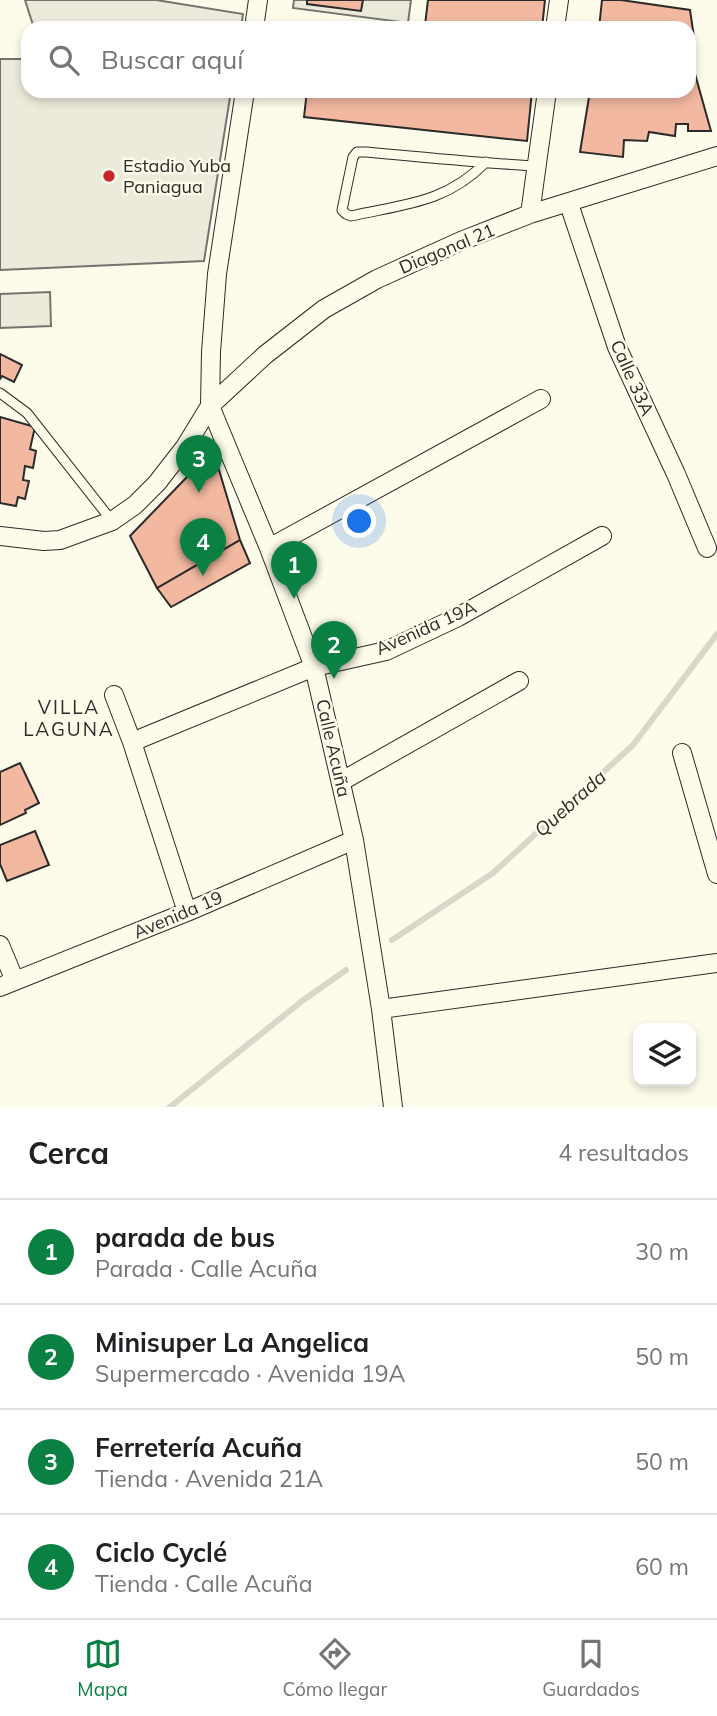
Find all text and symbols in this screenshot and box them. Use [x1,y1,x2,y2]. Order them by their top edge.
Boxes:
search box [21,21,696,98]
icon: search [45,41,83,79]
text: Buscar aquí [101,43,244,76]
place label: Estadio Yuba Paniagua [123,154,231,198]
marker: Estadio Yuba Paniagua [101,168,117,184]
street label: Diagonal 21 [396,218,498,279]
street label: Calle 33A [606,336,659,419]
pin: 3 [176,435,222,493]
your location [342,504,376,538]
pin: 4 [180,518,226,576]
pin: 1 [271,541,317,599]
street label: Avenida 19A [372,595,480,660]
pin: 2 [311,621,357,679]
district label: VILLA LAGUNA [23,695,115,741]
street label: Calle Acuña [311,697,356,799]
water label: Quebrada [529,765,611,841]
street label: Avenida 19 [130,885,226,944]
map controls [633,1023,696,1086]
button: layers [633,1023,696,1086]
text: Cerca [28,1134,109,1172]
text: 4 resultados [558,1138,689,1167]
text: parada de bus [95,1221,275,1254]
text: 1 [44,1237,58,1266]
text: 30 m [635,1237,689,1266]
text: Parada · Calle Acuña [95,1254,318,1283]
text: Minisuper La Angelica [95,1326,369,1359]
text: 2 [44,1342,58,1371]
text: 50 m [635,1342,689,1371]
text: Supermercado · Avenida 19A [95,1359,405,1388]
text: Ferretería Acuña [95,1431,302,1464]
text: 3 [44,1447,58,1476]
text: 50 m [635,1447,689,1476]
text: Tienda · Avenida 21A [95,1464,323,1493]
text: Ciclo Cyclé [95,1536,227,1569]
text: 4 [44,1552,58,1581]
text: 60 m [635,1552,689,1581]
text: Tienda · Calle Acuña [95,1569,313,1598]
tab: Mapa [77,1635,128,1701]
tab: Cómo llegar [283,1635,387,1701]
tab: Guardados [542,1635,640,1701]

